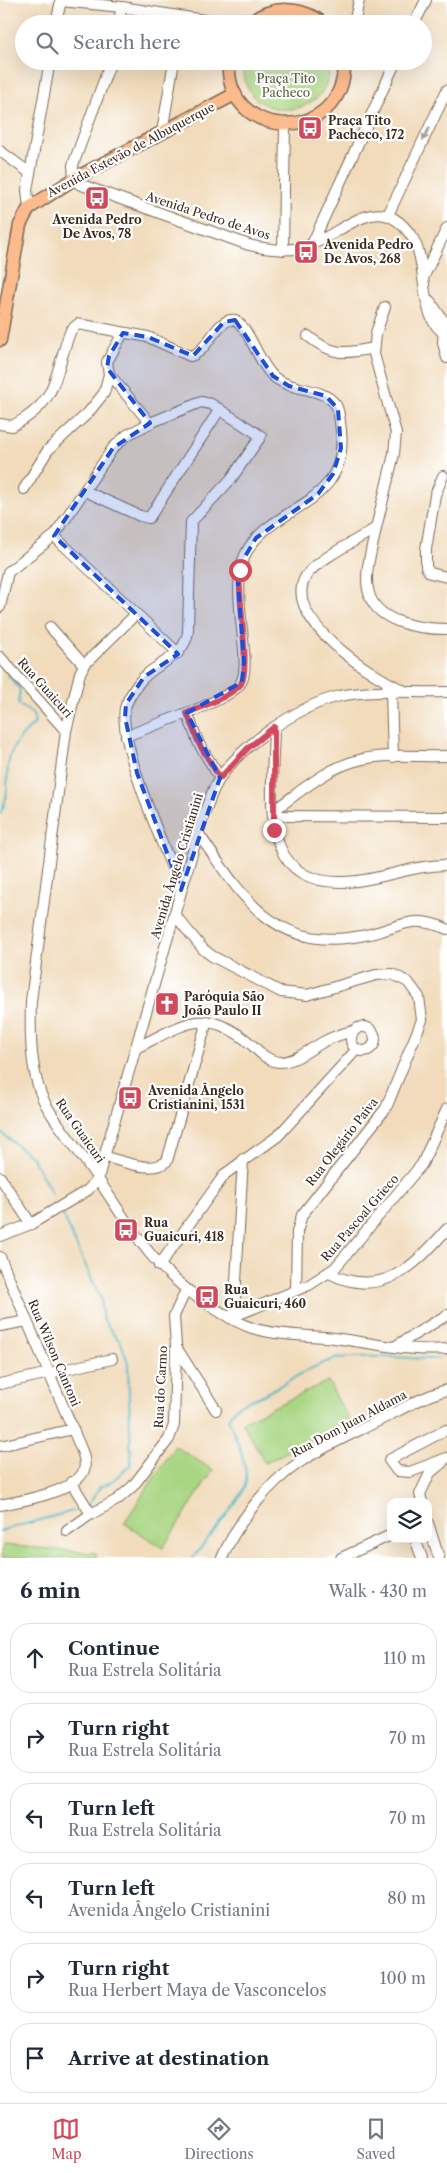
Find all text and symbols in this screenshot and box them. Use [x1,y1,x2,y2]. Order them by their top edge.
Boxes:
search box [15,15,432,70]
icon: search [33,29,61,57]
text: Search here [73,31,181,54]
park label: Praça Tito Pacheco [257,71,315,100]
street label: Avenida Estevão de Albuquerque [44,99,217,201]
place label: Praça Tito Pacheco, 172 [328,113,404,142]
bus stop icon: Praça Tito Pacheco, 172 [297,115,323,141]
one-way arrow [422,127,430,141]
bus stop icon: Avenida Pedro De Avos, 78 [84,185,110,211]
street label: Avenida Pedro de Avos [143,188,272,243]
place label: Avenida Pedro De Avos, 78 [51,212,142,241]
place label: Avenida Pedro De Avos, 268 [323,237,414,266]
bus stop icon: Avenida Pedro De Avos, 268 [293,239,319,265]
route start [229,559,252,582]
street label: Rua Guaicuri [15,655,76,721]
street label: Avenida Ângelo Cristianini [146,791,206,941]
route end [263,819,286,842]
place label: Paróquia São João Paulo II [182,989,265,1018]
church icon: Paróquia São João Paulo II [154,991,180,1017]
place label: Avenida Ângelo Cristianini, 1531 [147,1082,245,1112]
bus stop icon: Avenida Ângelo Cristianini, 1531 [117,1085,143,1111]
street label: Rua Olegário Paiva [303,1094,381,1189]
street label: Rua Guaicuri [53,1096,108,1166]
street label: Rua Pascoal Grieco [318,1171,401,1264]
place label: Rua Guaicuri, 418 [144,1215,224,1244]
bus stop icon: Rua Guaicuri, 418 [113,1217,139,1243]
place label: Rua Guaicuri, 460 [224,1282,307,1311]
bus stop icon: Rua Guaicuri, 460 [194,1284,220,1310]
street label: Rua Wilson Cantoni [25,1297,84,1409]
street label: Rua do Carmo [151,1345,170,1429]
street label: Rua Dom Juan Aldama [288,1386,410,1460]
map controls [387,1498,432,1543]
button: layers [387,1498,432,1543]
text: 6 min [20,1578,81,1603]
text: Walk · 430 m [328,1581,427,1601]
text: Continue [68,1637,160,1660]
icon: ahead [21,1644,49,1672]
text: 110 m [383,1648,426,1668]
text: Rua Estrela Solitária [68,1660,222,1680]
text: Turn right [68,1717,169,1740]
icon: right [21,1724,49,1752]
text: 70 m [389,1728,426,1748]
text: Rua Estrela Solitária [68,1740,222,1760]
text: Turn left [68,1797,155,1820]
icon: left [21,1804,49,1832]
text: 70 m [389,1808,426,1828]
text: Rua Estrela Solitária [68,1820,222,1840]
text: Turn left [68,1877,155,1900]
icon: left [21,1884,49,1912]
text: 80 m [387,1888,426,1908]
text: Avenida Ângelo Cristianini [68,1900,270,1920]
text: Turn right [68,1957,169,1980]
icon: right [21,1964,49,1992]
text: 100 m [380,1968,426,1988]
text: Rua Herbert Maya de Vasconcelos [68,1980,326,2000]
icon: arrive [21,2044,49,2072]
text: Arrive at destination [68,2047,269,2070]
tab: Map [51,2115,82,2163]
tab: Directions [184,2115,254,2163]
tab: Saved [357,2115,395,2163]

